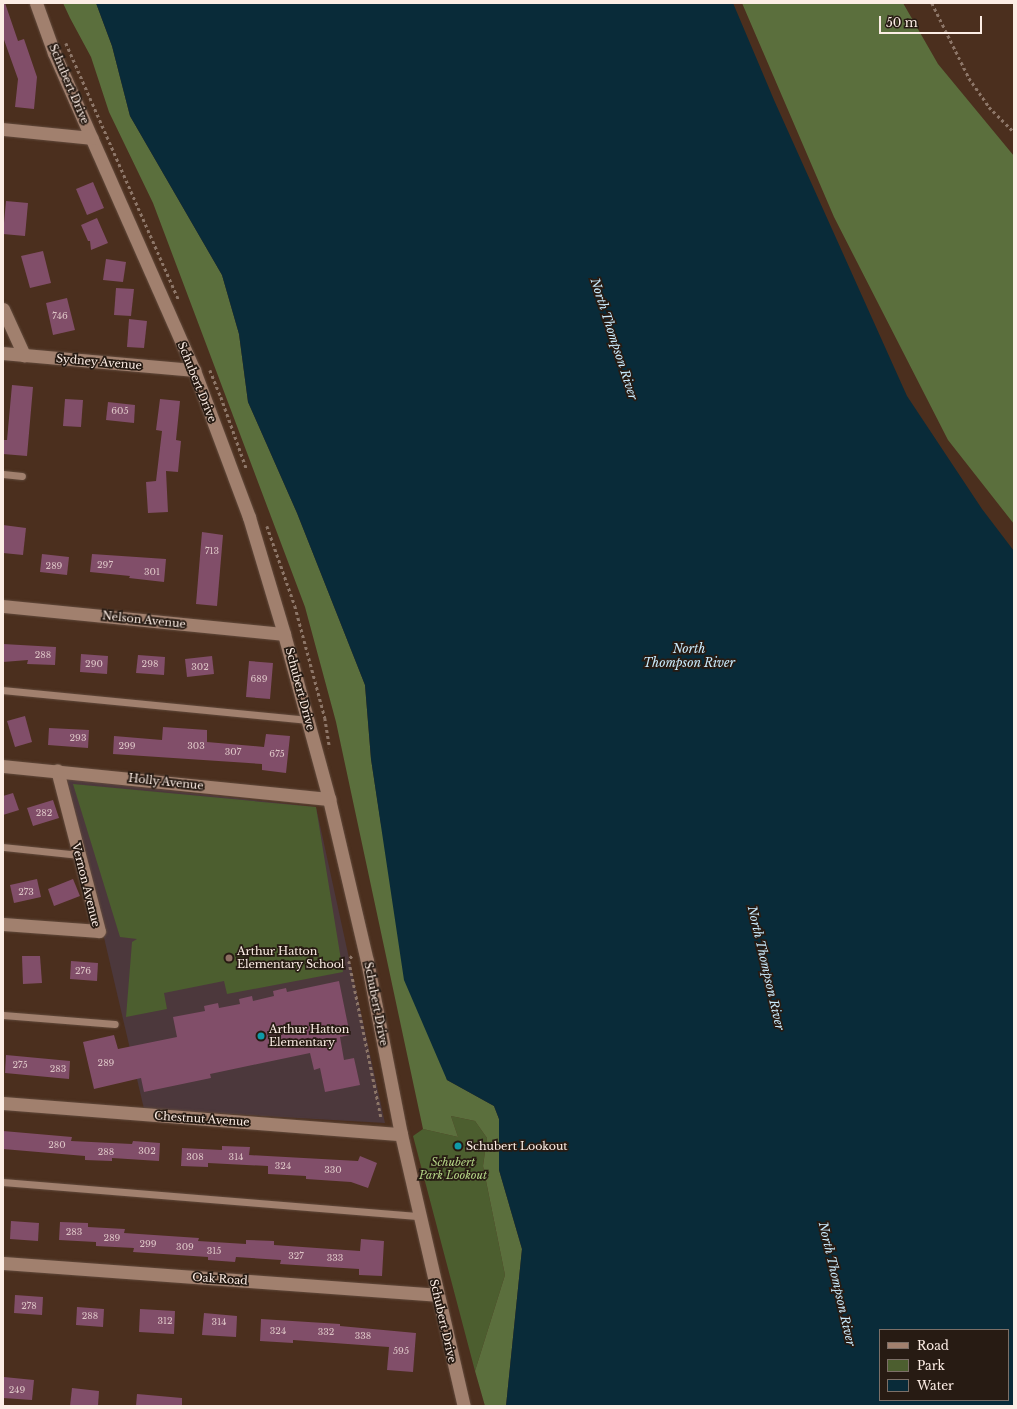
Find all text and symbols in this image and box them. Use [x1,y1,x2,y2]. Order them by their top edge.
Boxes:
scale bar [881,8,984,34]
text: 50 m [886,15,918,30]
street label: Schubert Drive [46,42,92,126]
water label: North Thompson River [587,276,641,402]
house number: 746 [52,311,68,321]
street label: Schubert Drive [175,340,219,424]
street label: Sydney Avenue [55,352,143,372]
house number: 605 [111,406,129,416]
house number: 713 [205,546,219,556]
house number: 297 [97,560,113,570]
house number: 289 [46,561,62,571]
house number: 301 [144,567,160,577]
street label: Nelson Avenue [101,609,187,631]
water label: North Thompson River [643,642,735,670]
street label: Schubert Drive [283,646,317,732]
house number: 288 [35,650,51,660]
house number: 290 [85,659,103,669]
house number: 298 [142,659,158,669]
house number: 302 [191,662,209,672]
house number: 689 [250,674,268,684]
house number: 293 [70,733,86,743]
house number: 299 [118,741,136,751]
house number: 303 [187,741,205,751]
house number: 307 [225,747,241,757]
house number: 675 [269,749,285,759]
street label: Holly Avenue [127,771,205,793]
house number: 282 [36,808,52,818]
street label: Vernon Avenue [69,841,103,929]
house number: 273 [18,887,34,897]
water label: North Thompson River [745,904,787,1032]
place label: Arthur Hatton Elementary School [237,945,345,971]
marker: Arthur Hatton Elementary School [224,953,234,963]
street label: Schubert Drive [361,961,391,1047]
house number: 276 [75,966,91,976]
place label: Arthur Hatton Elementary [269,1023,350,1049]
marker: Arthur Hatton Elementary [256,1031,266,1041]
house number: 289 [98,1058,114,1068]
house number: 275 [12,1060,28,1070]
house number: 283 [50,1064,66,1074]
street label: Chestnut Avenue [154,1109,250,1129]
place label: Schubert Lookout [466,1139,567,1153]
house number: 280 [48,1140,66,1150]
marker: Schubert Lookout [453,1141,463,1151]
house number: 302 [138,1146,156,1156]
house number: 288 [98,1147,114,1157]
house number: 308 [186,1152,204,1162]
house number: 314 [229,1152,243,1162]
park label: Schubert Park Lookout [419,1156,487,1182]
house number: 324 [275,1161,291,1171]
house number: 330 [324,1165,342,1175]
water label: North Thompson River [816,1220,858,1348]
house number: 283 [66,1227,82,1237]
house number: 289 [104,1233,120,1243]
house number: 299 [139,1239,157,1249]
house number: 309 [176,1242,194,1252]
house number: 315 [207,1246,221,1256]
house number: 327 [288,1251,304,1261]
house number: 333 [327,1253,343,1263]
street label: Oak Road [192,1270,248,1288]
street label: Schubert Drive [427,1278,459,1364]
house number: 278 [21,1301,37,1311]
house number: 288 [82,1311,98,1321]
house number: 312 [157,1316,173,1326]
house number: 314 [212,1317,226,1327]
house number: 324 [270,1326,286,1336]
house number: 332 [318,1327,334,1337]
legend [879,1329,1009,1401]
house number: 338 [355,1331,371,1341]
text: Road [917,1338,949,1353]
house number: 595 [393,1346,409,1356]
text: Park [917,1358,945,1373]
text: Water [917,1378,954,1393]
house number: 249 [9,1385,25,1395]

